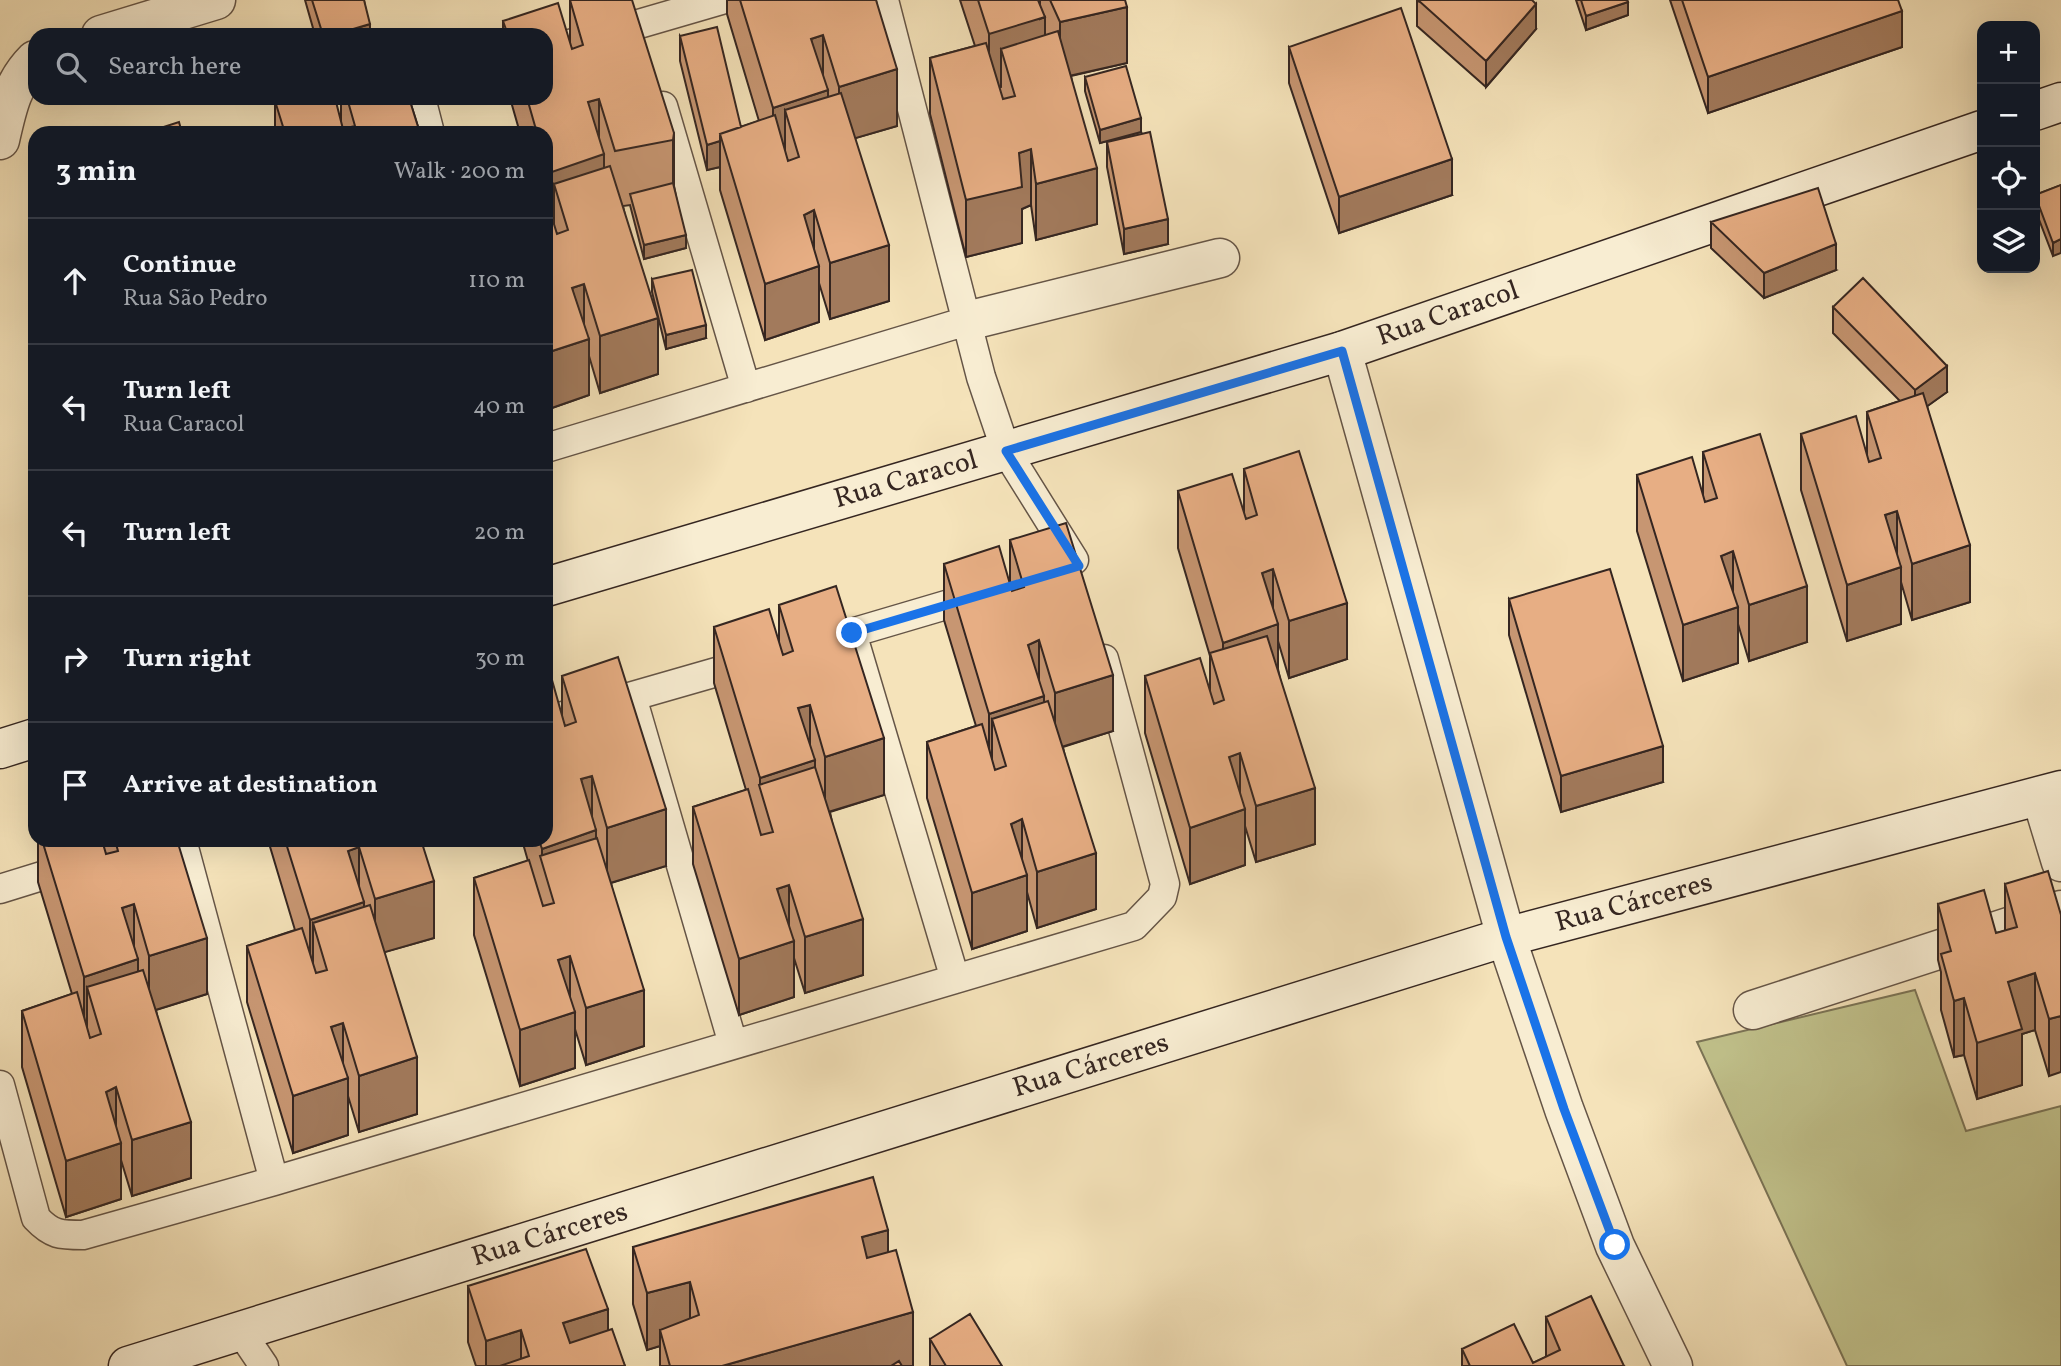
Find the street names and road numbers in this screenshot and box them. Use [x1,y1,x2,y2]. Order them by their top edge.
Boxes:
street label: Rua Caracol [1372,271,1524,357]
street label: Rua Caracol [830,441,982,519]
street label: Rua Cárceres [1551,863,1717,943]
street label: Rua Cárceres [1008,1024,1174,1108]
street label: Rua Cárceres [467,1193,633,1277]

